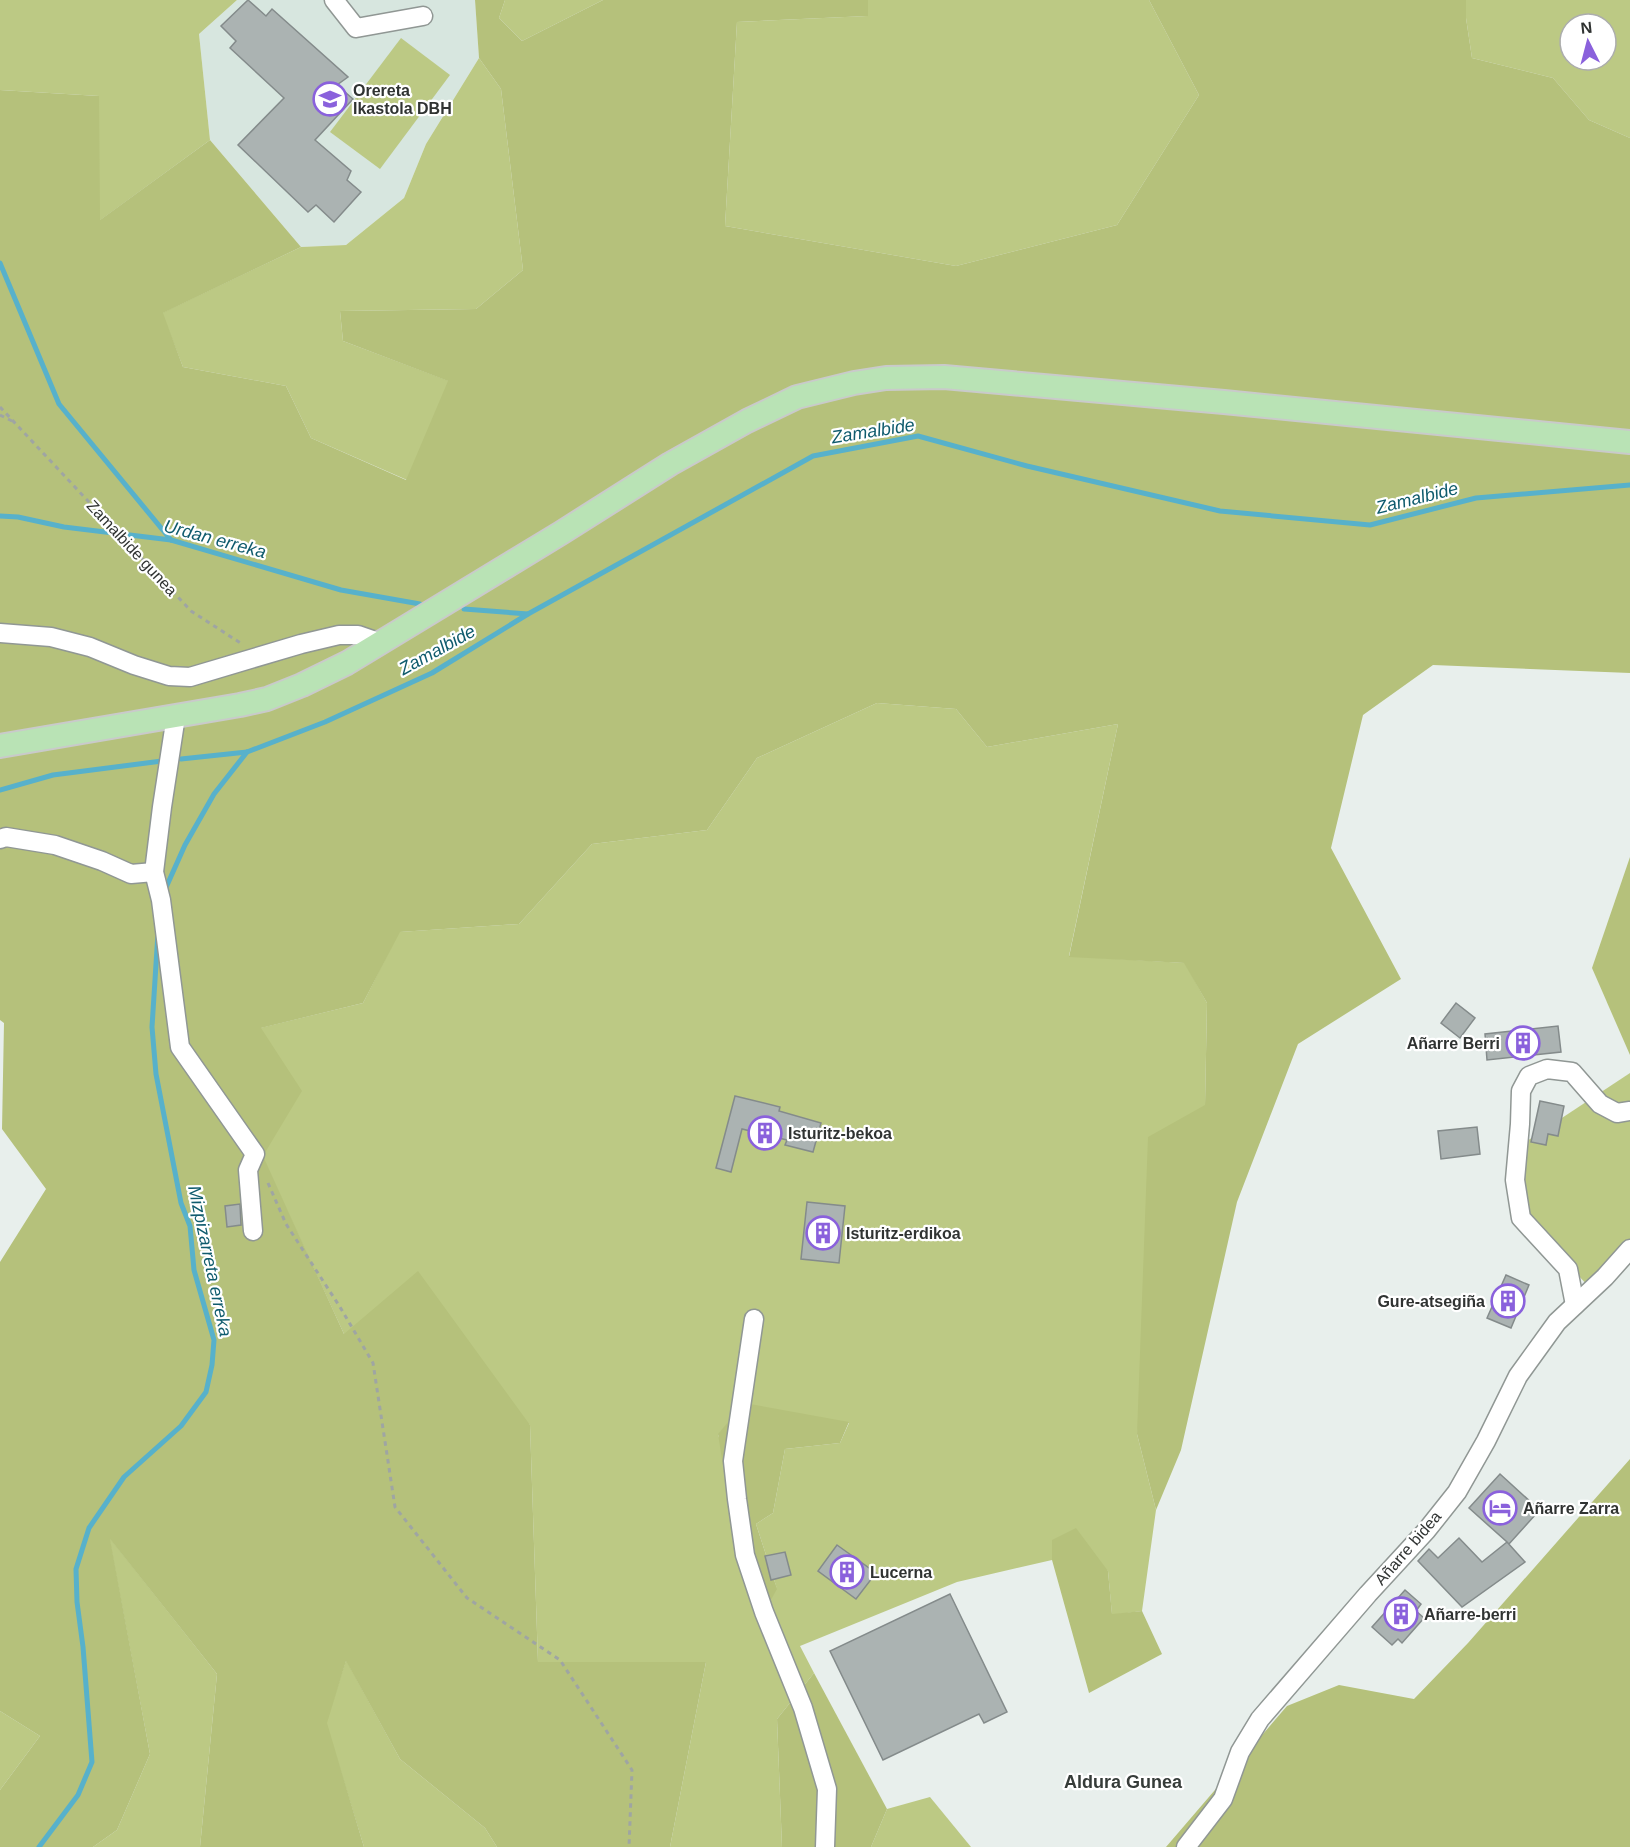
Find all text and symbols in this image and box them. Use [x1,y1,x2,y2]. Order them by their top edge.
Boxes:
north arrow [1558,12,1618,72]
text: N [1580,19,1593,37]
school or university icon: Orereta Ikastola DBH [312,81,348,117]
place label: Orereta Ikastola DBH [353,82,452,117]
water label: Zamalbide [829,415,916,448]
water label: Zamalbide [1373,478,1460,518]
street label: Zamalbide gunea [84,497,180,599]
water label: Urdan erreka [162,516,268,562]
water label: Zamalbide [395,621,479,680]
building icon: Añarre Berri [1505,1025,1541,1061]
place label: Añarre Berri [1407,1035,1500,1052]
building icon: Isturitz-bekoa [747,1115,783,1151]
place label: Isturitz-bekoa [788,1125,892,1142]
water label: Mizpizarreta erreka [184,1184,236,1338]
building icon: Isturitz-erdikoa [805,1215,841,1251]
place label: Isturitz-erdikoa [846,1225,961,1242]
building icon: Gure-atsegiña [1490,1283,1526,1319]
place label: Gure-atsegiña [1377,1293,1485,1310]
hotel icon: Añarre Zarra [1482,1490,1518,1526]
place label: Añarre Zarra [1523,1500,1619,1517]
street label: Añarre bidea [1372,1508,1445,1588]
building icon: Lucerna [829,1554,865,1590]
place label: Lucerna [870,1564,932,1581]
building icon: Añarre-berri [1383,1596,1419,1632]
place label: Añarre-berri [1424,1606,1516,1623]
district label: Aldura Gunea [1064,1772,1183,1792]

